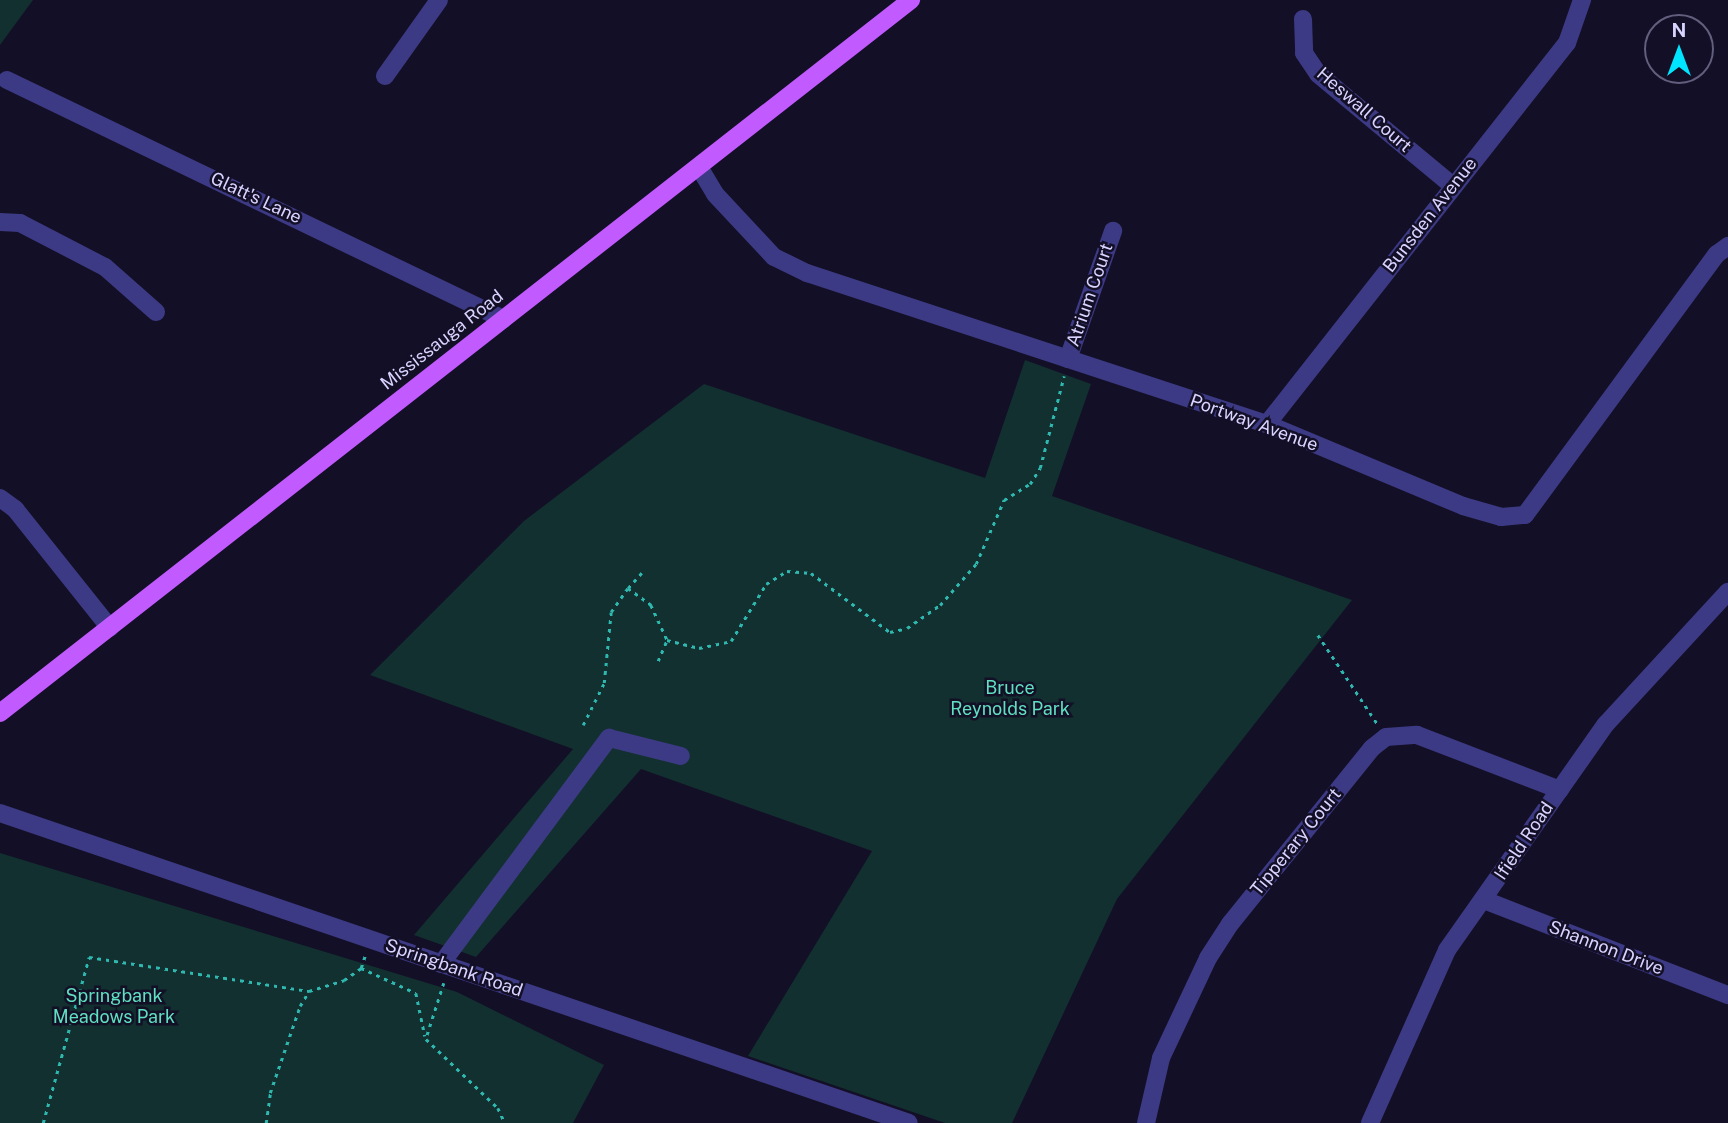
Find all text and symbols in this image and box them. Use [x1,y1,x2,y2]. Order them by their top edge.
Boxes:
north arrow [1644,14,1714,84]
text: N [1672,19,1686,41]
street label: Heswall Court [1312,63,1416,157]
street label: Bunsden Avenue [1379,153,1481,277]
street label: Glatt's Lane [207,167,305,229]
street label: Atrium Court [1062,241,1118,349]
street label: Mississauga Road [376,285,508,395]
street label: Portway Avenue [1187,390,1321,456]
park label: Bruce Reynolds Park [950,678,1070,720]
street label: Tipperary Court [1246,784,1346,900]
street label: Ifield Road [1490,798,1558,884]
street label: Shannon Drive [1546,916,1666,980]
street label: Springbank Road [382,934,526,1002]
park label: Springbank Meadows Park [53,986,175,1028]

